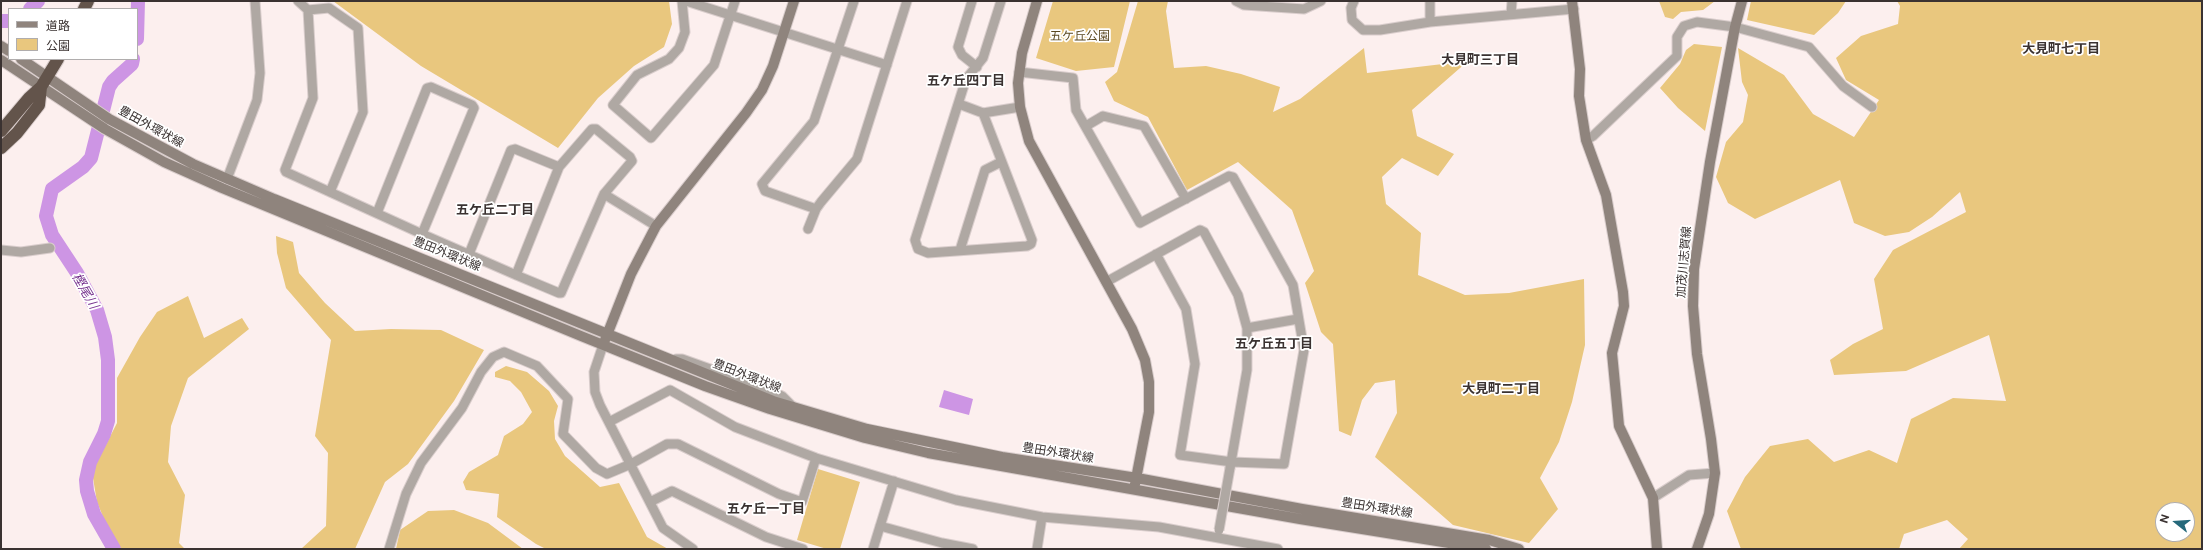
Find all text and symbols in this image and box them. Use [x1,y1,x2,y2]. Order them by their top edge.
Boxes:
legend [8,8,138,60]
text: 道路 [46,19,70,33]
park label: 五ケ丘公園 [1050,29,1110,43]
text: 公園 [46,39,70,53]
district label: 大見町七丁目 [2022,41,2100,57]
district label: 大見町三丁目 [1441,52,1519,68]
district label: 五ケ丘四丁目 [927,73,1005,89]
street label: 豊田外環状線 [116,103,186,151]
district label: 五ケ丘二丁目 [456,202,534,218]
street label: 加茂川志賀線 [1674,226,1694,298]
street label: 豊田外環状線 [411,234,483,274]
water label: 樫尾川 [68,270,102,312]
district label: 五ケ丘五丁目 [1235,336,1313,352]
street label: 豊田外環状線 [711,356,783,396]
district label: 大見町二丁目 [1462,381,1540,397]
street label: 豊田外環状線 [1021,440,1095,466]
street label: 豊田外環状線 [1340,495,1414,521]
district label: 五ケ丘一丁目 [727,501,805,517]
north arrow [2155,502,2195,542]
text: N [2157,513,2171,525]

